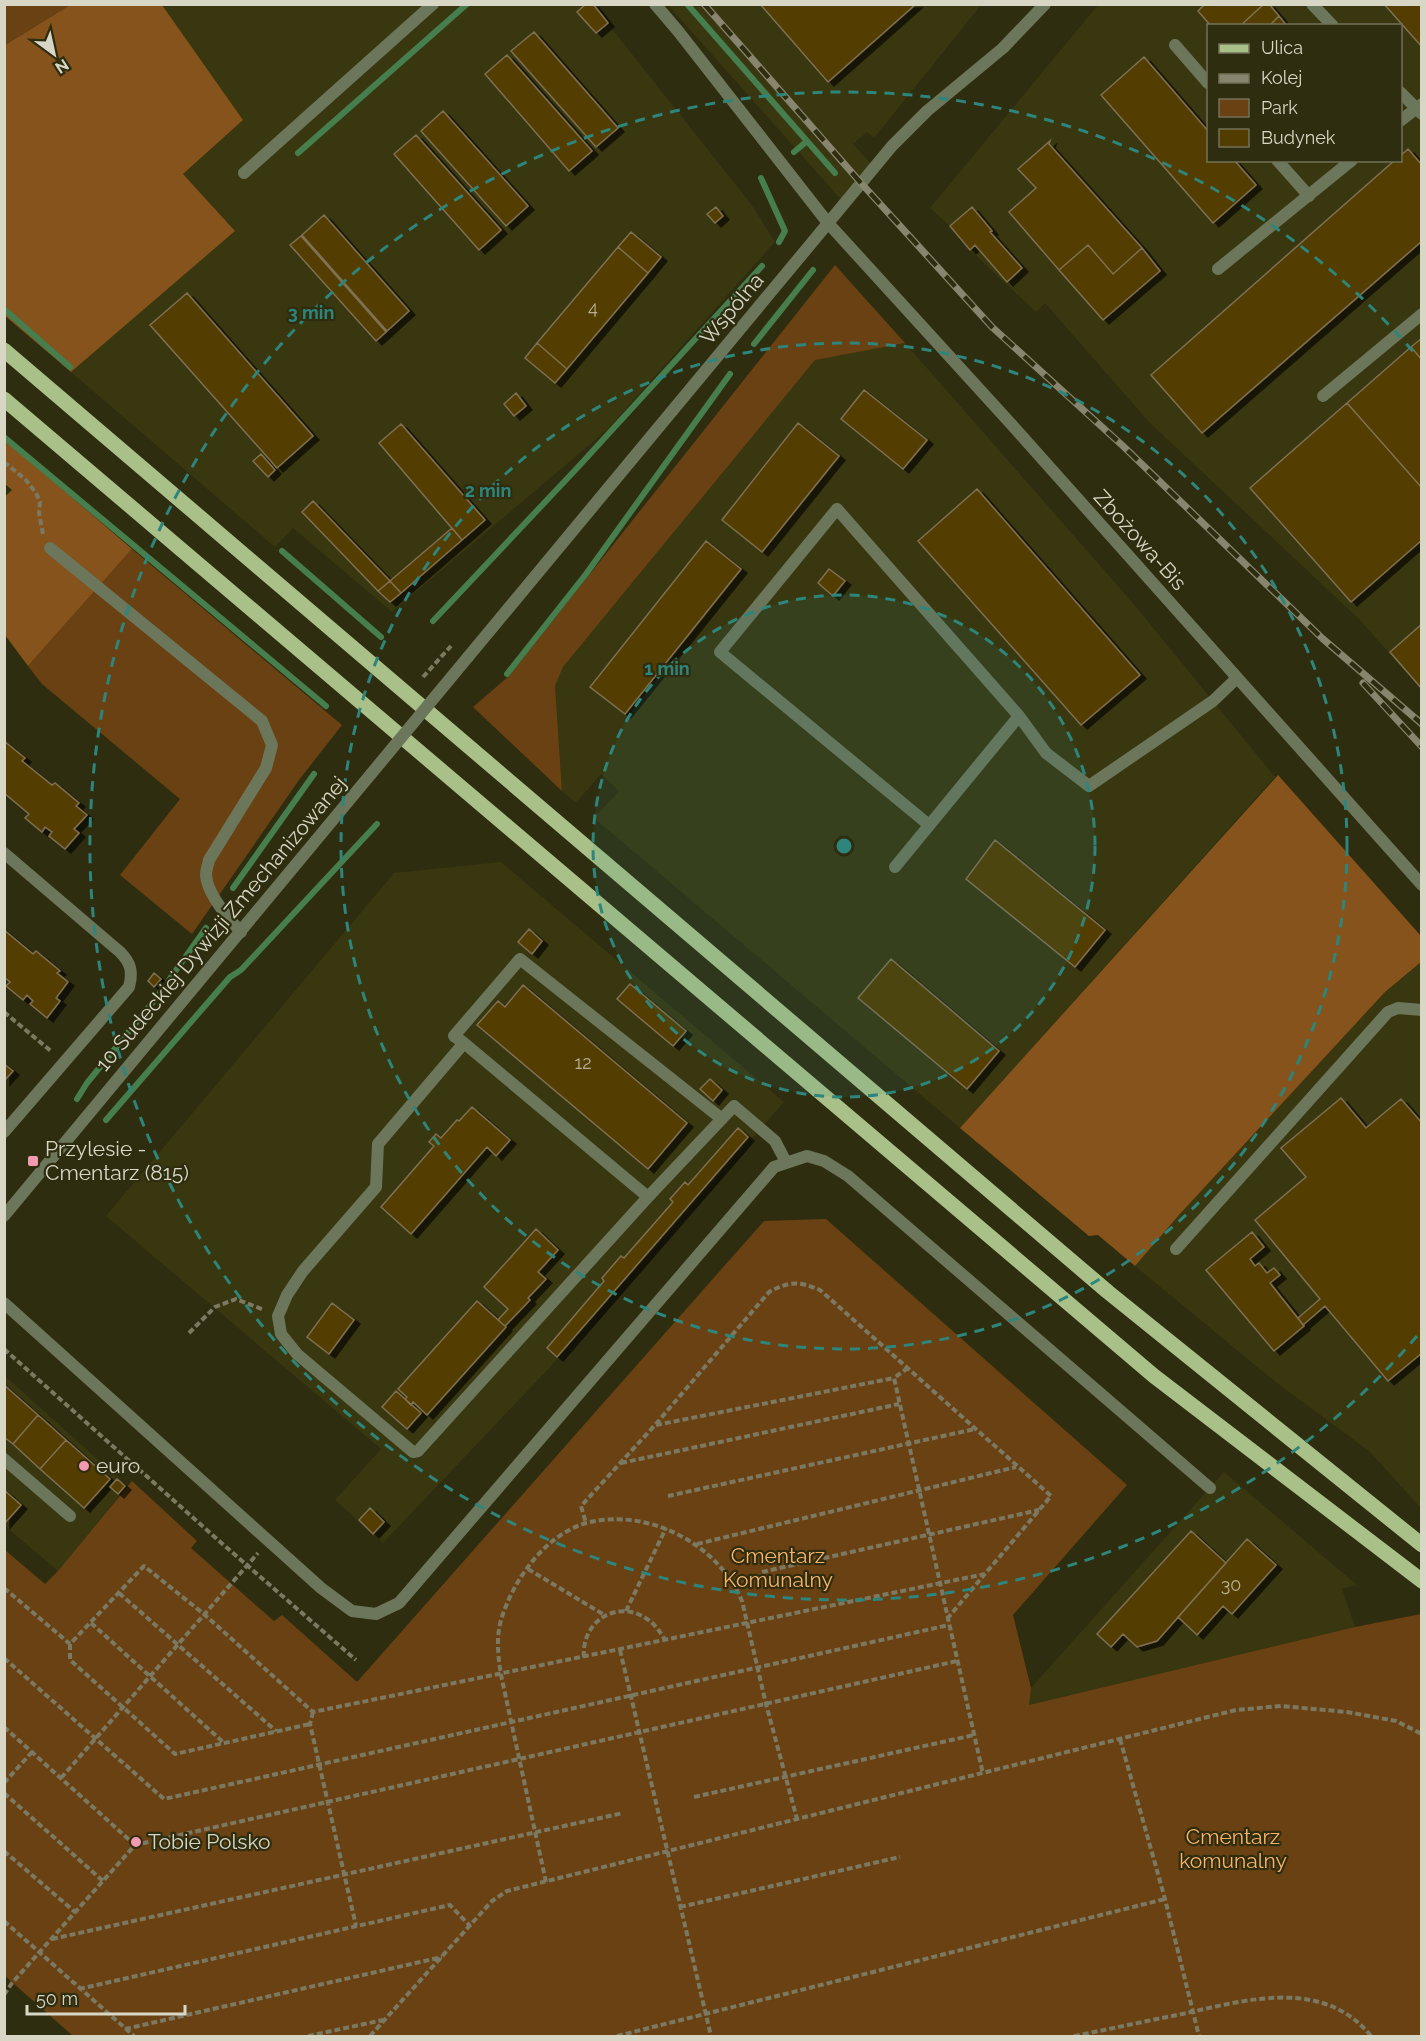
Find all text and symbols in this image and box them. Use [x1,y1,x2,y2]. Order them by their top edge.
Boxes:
north arrow [24,24,84,84]
legend [1207,24,1402,162]
text: Ulica [1261,37,1303,58]
text: N [52,55,72,77]
text: Kolej [1261,67,1302,88]
text: Park [1261,97,1298,118]
text: Budynek [1261,127,1336,148]
street label: Wspólna [694,268,769,350]
house number: 4 [588,297,598,318]
text: 3 min [288,302,334,323]
text: 2 min [465,480,511,501]
street label: Zbożowa-Bis [1089,484,1192,595]
text: 1 min [644,658,690,679]
street label: 10 Sudeckiej Dywizji Zmechanizowanej [90,771,351,1076]
centre of rings [834,836,854,856]
house number: 12 [574,1052,592,1073]
place label: Przylesie - Cmentarz (815) [45,1136,189,1185]
marker: Przylesie - Cmentarz (815) [26,1154,40,1168]
place label: euro [96,1453,140,1478]
marker: euro [77,1459,91,1473]
park label: Cmentarz Komunalny [723,1543,833,1592]
house number: 30 [1221,1574,1241,1595]
park label: Cmentarz komunalny [1179,1824,1287,1873]
place label: Tobie Polsko [148,1829,270,1854]
marker: Tobie Polsko [129,1835,143,1849]
scale bar [27,1978,184,2016]
text: 50 m [36,1988,78,2009]

